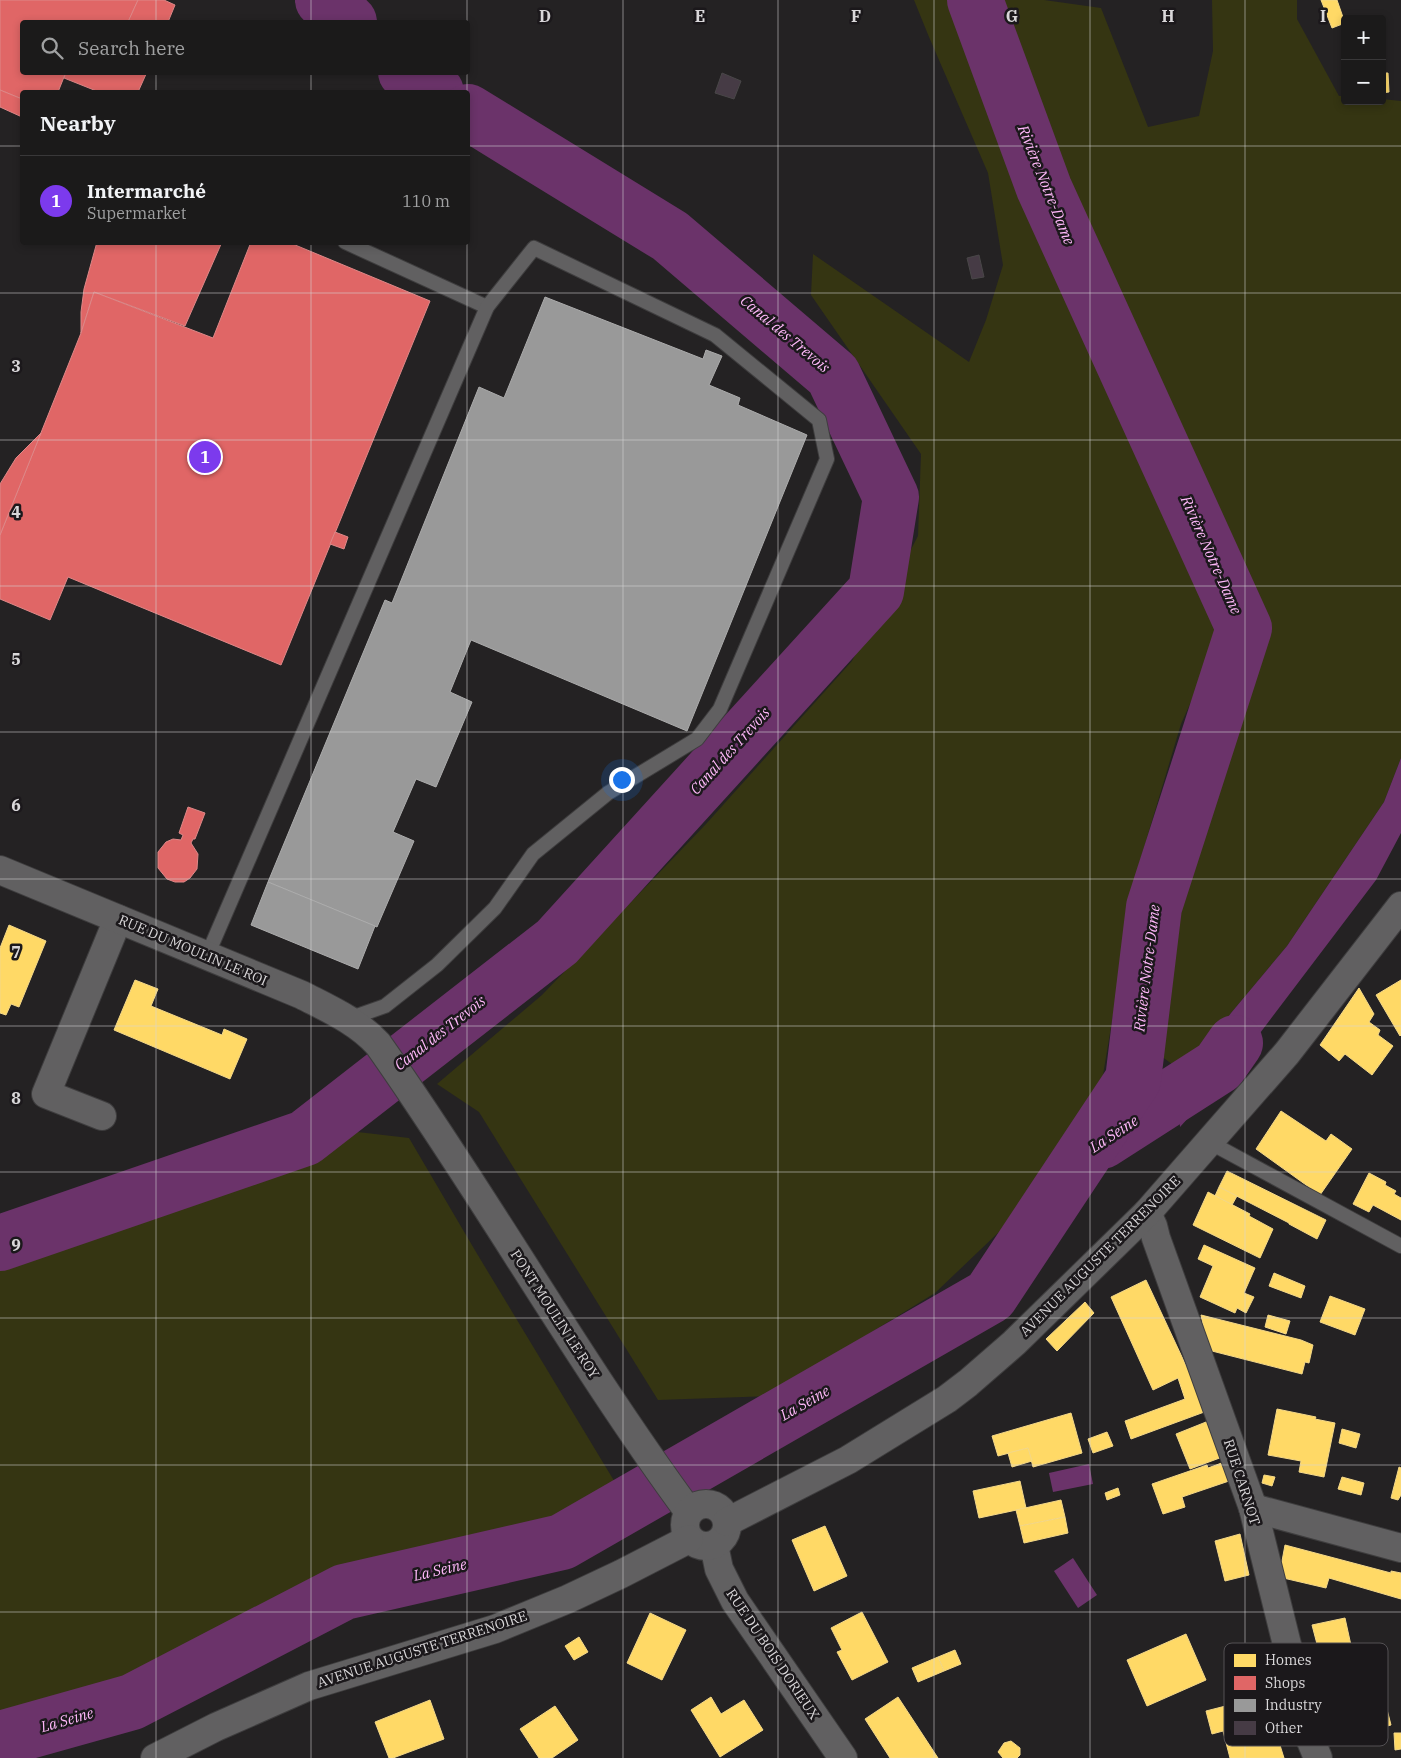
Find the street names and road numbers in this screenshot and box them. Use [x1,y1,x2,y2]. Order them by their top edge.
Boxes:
street label: RUE DU MOULIN LE ROI [116,911,270,990]
street label: AVENUE AUGUSTE TERRENOIRE [1016,1172,1184,1340]
street label: PONT MOULIN LE ROY [507,1246,604,1382]
street label: RUE CARNOT [1220,1437,1264,1527]
street label: RUE DU BOIS DORIEUX [723,1585,824,1723]
street label: AVENUE AUGUSTE TERRENOIRE [315,1606,529,1692]

